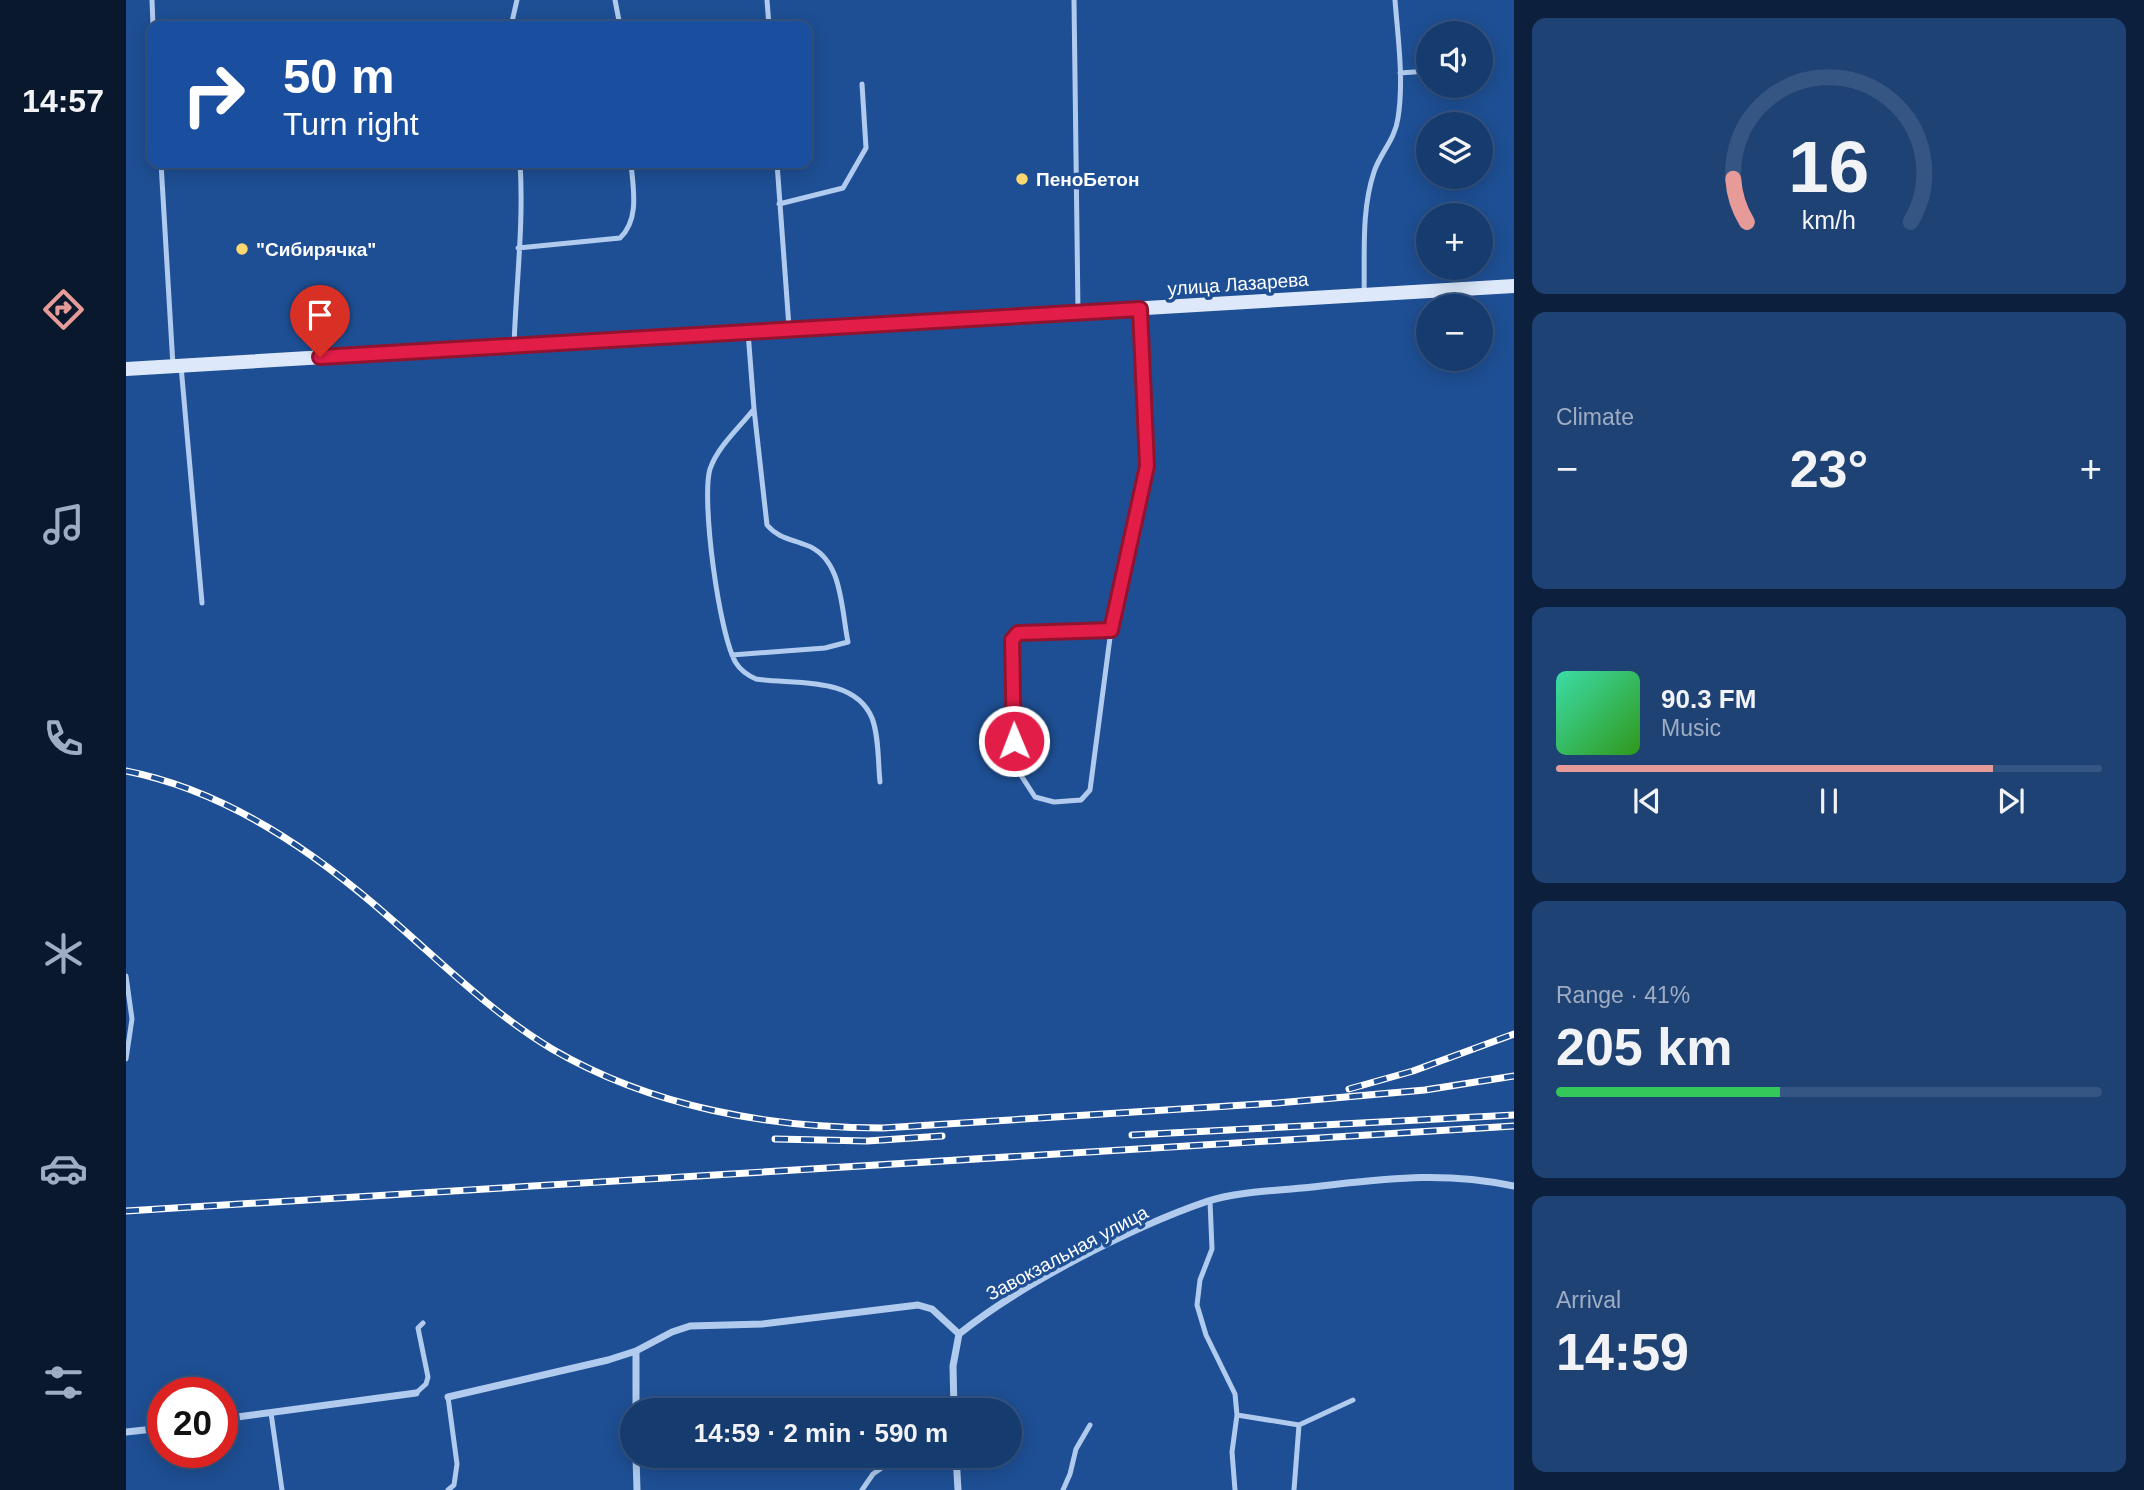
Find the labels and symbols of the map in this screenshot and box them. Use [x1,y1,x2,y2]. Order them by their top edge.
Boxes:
place label: ПеноБетон [1036,169,1139,190]
marker: ПеноБетон [1014,171,1030,187]
place label: "Сибирячка" [256,239,376,260]
marker: "Сибирячка" [234,241,250,257]
street label: улица Лазарева [1167,269,1310,299]
pin [290,285,350,357]
position arrow [977,704,1051,778]
street label: Завокзальная улица [983,1201,1152,1305]
speed limit sign: 20 [147,1377,238,1468]

